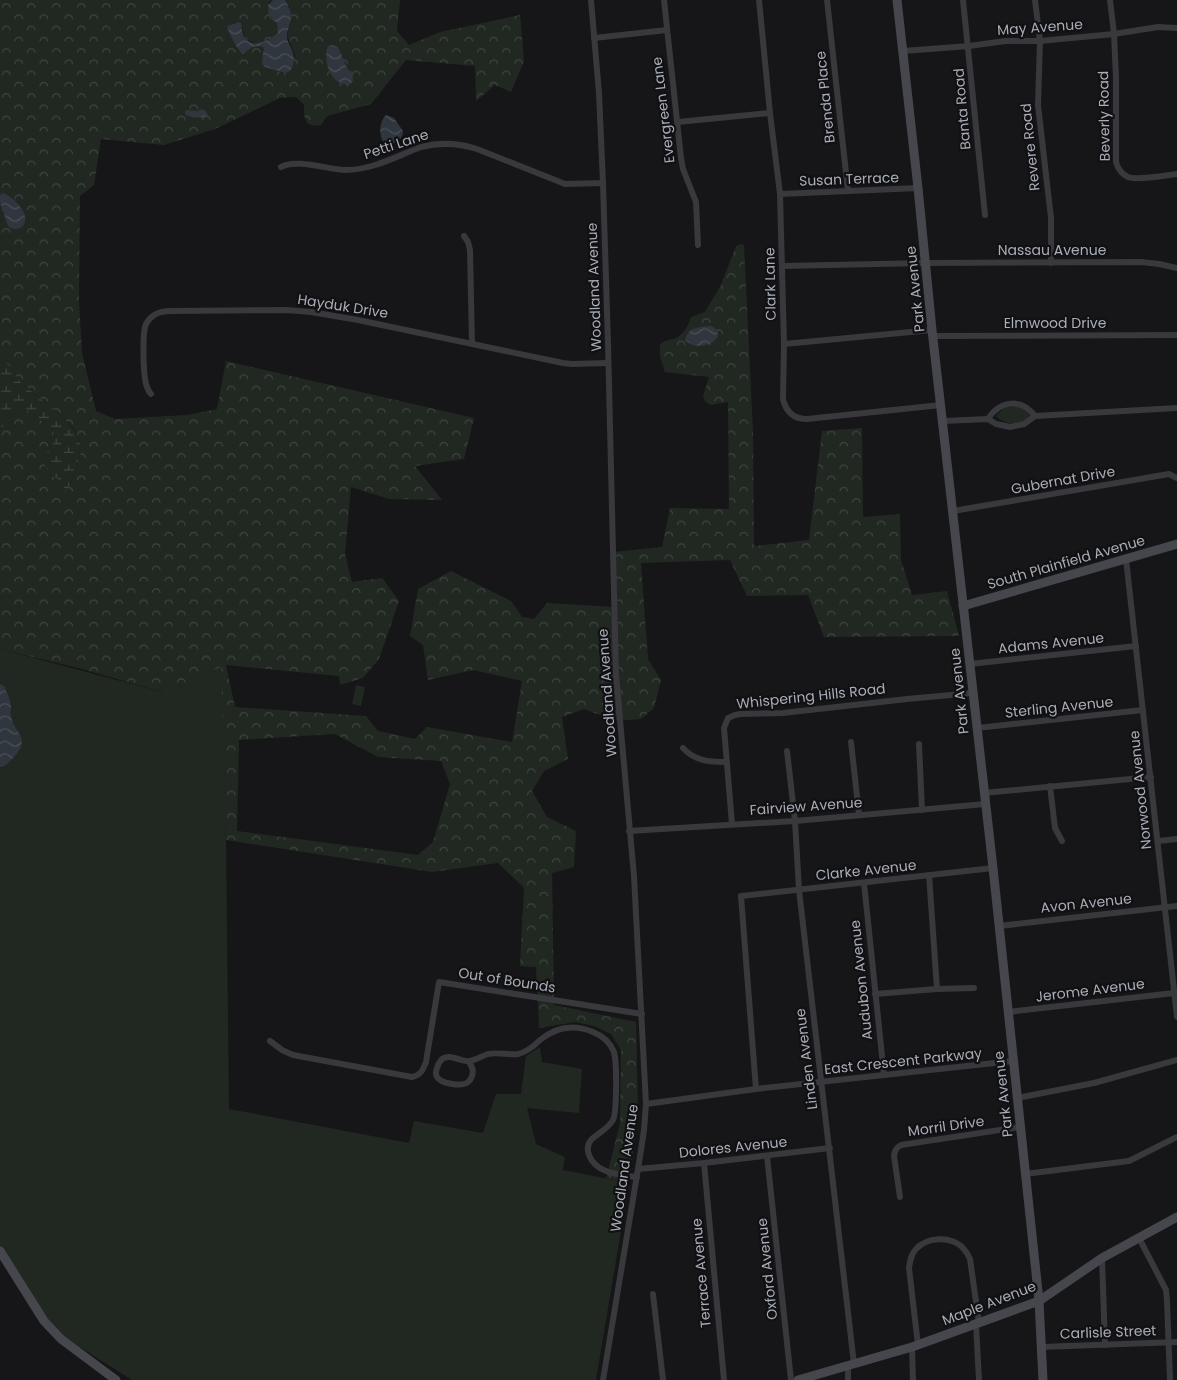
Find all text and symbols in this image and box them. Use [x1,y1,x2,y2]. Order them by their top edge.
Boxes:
street label: May Avenue [997,14,1084,40]
street label: Brenda Place [810,50,840,144]
street label: Evergreen Lane [647,55,679,164]
street label: Banta Road [948,67,976,151]
street label: Beverly Road [1093,71,1115,161]
street label: Revere Road [1015,102,1045,192]
street label: Petti Lane [361,124,431,164]
street label: Susan Terrace [799,167,900,191]
street label: Woodland Avenue [582,222,606,352]
street label: Nassau Avenue [998,240,1107,260]
street label: Park Avenue [901,245,929,333]
street label: Clark Lane [759,247,781,321]
street label: Hayduk Drive [296,289,390,323]
street label: Elmwood Drive [1004,313,1107,333]
street label: Gubernat Drive [1009,461,1117,499]
street label: South Plainfield Avenue [985,530,1148,594]
street label: Adams Avenue [997,627,1105,659]
street label: Woodland Avenue [593,628,621,758]
street label: Park Avenue [945,647,973,735]
street label: Whispering Hills Road [735,678,887,714]
street label: Sterling Avenue [1004,691,1114,723]
street label: Norwood Avenue [1124,729,1156,850]
street label: Fairview Avenue [749,792,863,820]
street label: Clarke Avenue [815,855,918,885]
street label: Avon Avenue [1039,888,1133,918]
street label: Audubon Avenue [845,919,877,1041]
street label: Out of Bounds [457,962,557,998]
street label: Jerome Avenue [1034,973,1146,1007]
street label: Linden Avenue [790,1007,822,1111]
street label: East Crescent Parkway [823,1043,983,1079]
street label: Park Avenue [989,1050,1017,1138]
street label: Woodland Avenue [605,1103,643,1233]
street label: Morril Drive [906,1111,986,1141]
street label: Dolores Avenue [678,1131,788,1163]
street label: Terrace Avenue [686,1217,716,1328]
street label: Oxford Avenue [752,1217,782,1321]
street label: Maple Avenue [939,1276,1039,1330]
street label: Carlisle Street [1059,1320,1157,1344]

